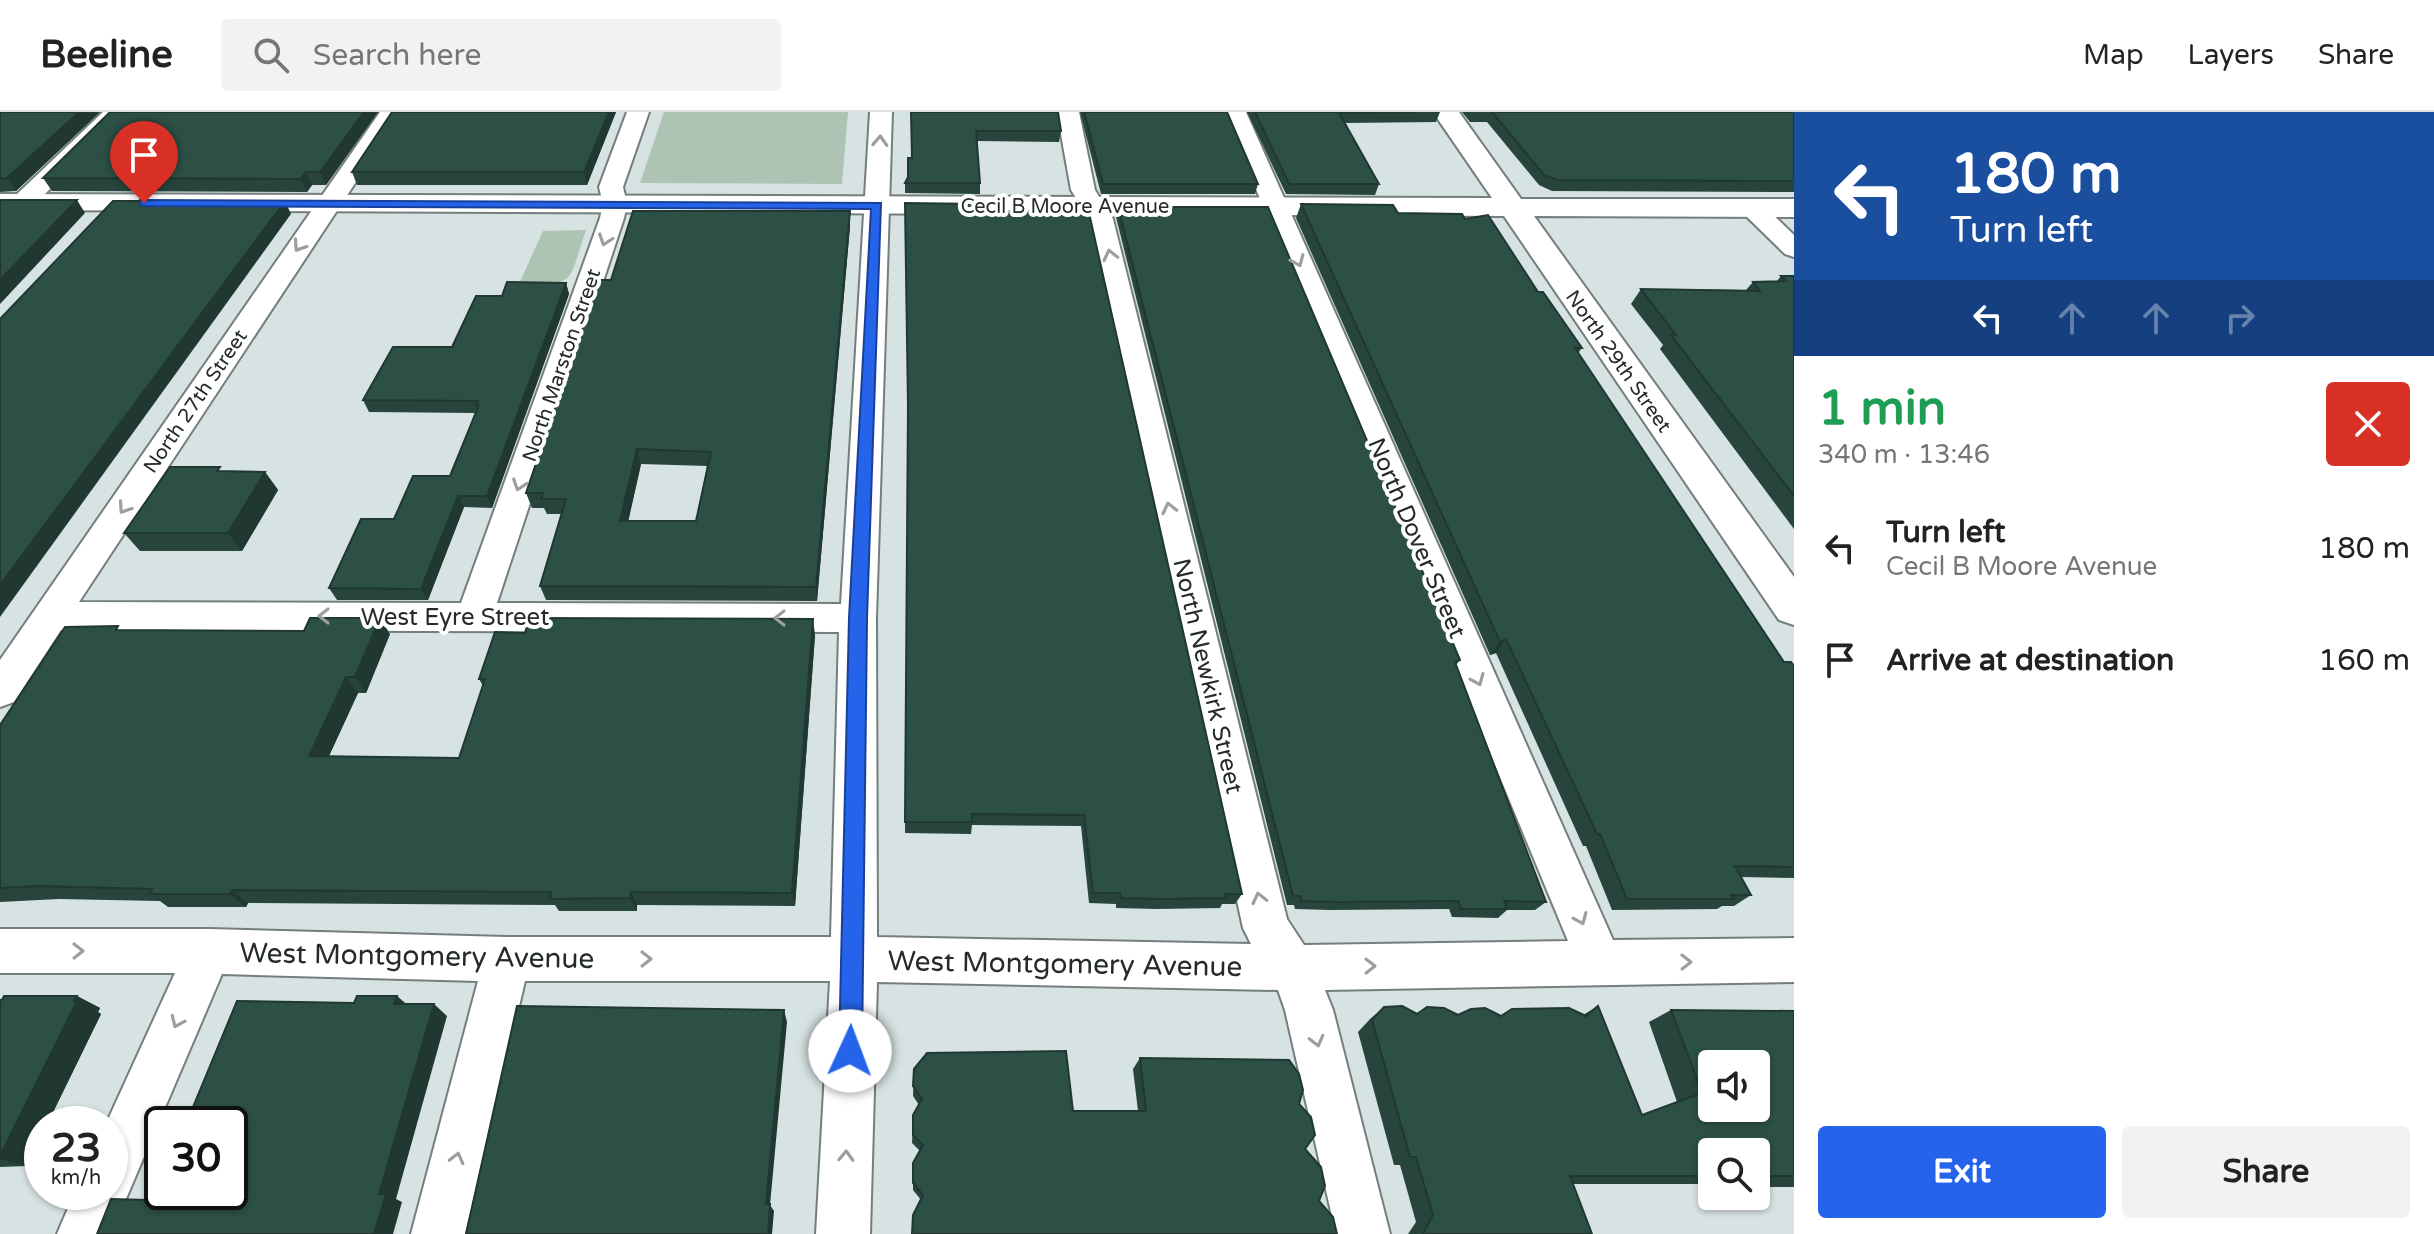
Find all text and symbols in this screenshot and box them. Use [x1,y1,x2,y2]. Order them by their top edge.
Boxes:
search box [221,19,781,91]
text: Beeline [40,32,173,78]
icon: search [249,33,293,77]
text: Search here [313,37,481,74]
text: Map [2083,38,2144,72]
text: Layers [2188,38,2274,72]
text: Share [2318,38,2394,72]
pin [110,121,178,203]
icon: arrive [122,133,166,177]
one-way arrow [871,134,888,147]
text: 180 m [1950,141,2121,208]
icon: left [1818,144,1922,248]
street label: Cecil B Moore Avenue [961,195,1169,219]
text: Turn left [1950,209,2093,252]
one-way arrow [598,232,614,246]
one-way arrow [294,237,309,251]
one-way arrow [1102,249,1119,262]
one-way arrow [1289,253,1305,267]
street label: North Marston Street [518,265,606,465]
street label: North 29th Street [1560,286,1676,438]
icon: left [1966,296,2010,340]
icon: ahead [2050,296,2094,340]
icon: ahead [2134,296,2178,340]
icon: right [2218,296,2262,340]
street label: North 27th Street [139,325,253,478]
text: 1 min [1818,380,1946,438]
button: close [2326,382,2410,466]
street label: North Dover Street [1361,434,1472,643]
text: 340 m · 13:46 [1818,439,1990,470]
one-way arrow [513,477,529,491]
one-way arrow [118,500,133,514]
one-way arrow [1161,502,1178,516]
text: Turn left [1886,514,2005,551]
icon: left [1818,526,1862,570]
text: 180 m [2318,530,2410,567]
text: Cecil B Moore Avenue [1886,551,2157,582]
street label: North Newkirk Street [1166,556,1249,796]
street label: West Eyre Street [361,603,549,632]
one-way arrow [317,607,330,625]
one-way arrow [773,609,786,627]
icon: arrive [1818,638,1862,682]
text: Arrive at destination [1886,642,2174,679]
text: 160 m [2318,642,2410,679]
one-way arrow [1469,672,1485,686]
one-way arrow [1252,891,1269,905]
one-way arrow [1572,911,1588,925]
street label: West Montgomery Avenue [239,936,595,976]
one-way arrow [72,942,85,960]
street label: West Montgomery Avenue [887,944,1243,984]
one-way arrow [640,950,653,968]
one-way arrow [1680,953,1693,971]
one-way arrow [1364,958,1377,975]
position arrow [808,1009,892,1093]
one-way arrow [171,1014,187,1028]
one-way arrow [1307,1034,1324,1048]
map controls [1698,1050,1770,1210]
button: sound [1698,1050,1770,1122]
speed limit sign: 30 [144,1106,248,1210]
text: 23 [51,1124,101,1172]
button: Exit [1818,1126,2106,1218]
button: Share [2122,1126,2410,1218]
button: search [1698,1138,1770,1210]
one-way arrow [838,1149,855,1162]
one-way arrow [447,1152,464,1166]
text: km/h [51,1166,101,1190]

